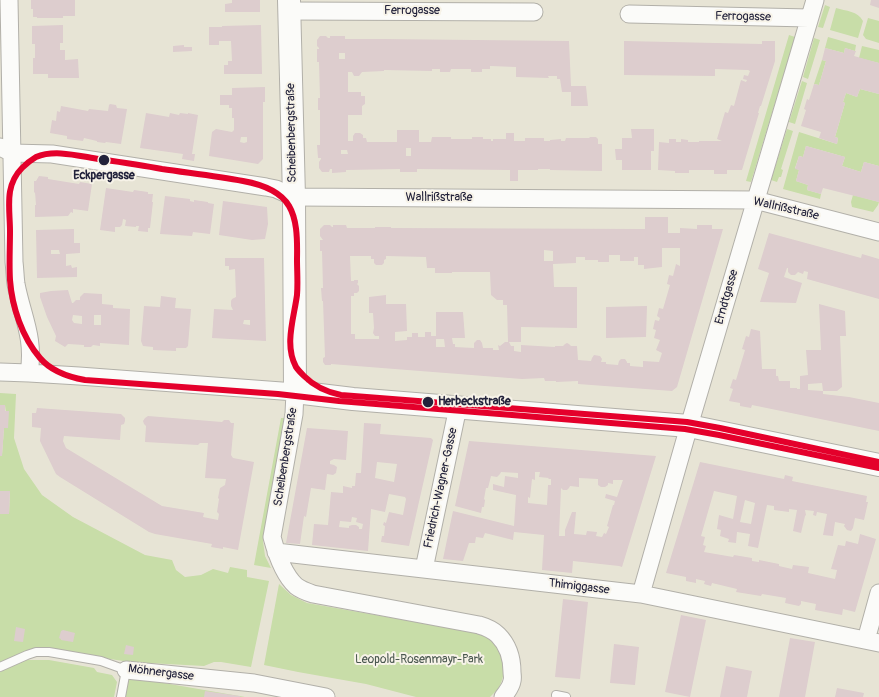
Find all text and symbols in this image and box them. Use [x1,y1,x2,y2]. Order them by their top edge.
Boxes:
street label: Ferrogasse [384,4,440,18]
street label: Ferrogasse [715,9,771,25]
street label: Scheibenbergstraße [284,83,300,183]
marker: Eckpergasse [97,153,111,167]
place label: Eckpergasse [73,169,135,183]
street label: Wallrißstraße [405,191,473,205]
street label: Wallrißstraße [752,194,820,224]
street label: Erndtgasse [712,268,742,326]
marker: Herbeckstraße [421,395,435,409]
place label: Herbeckstraße [438,395,511,409]
street label: Scheibenbergstraße [271,407,301,507]
street label: Friedrich-Wagner-Gasse [421,426,461,550]
street label: Thimiggasse [548,576,610,598]
park label: Leopold-Rosenmayr-Park [355,653,483,667]
street label: Möhnergasse [127,662,195,684]

